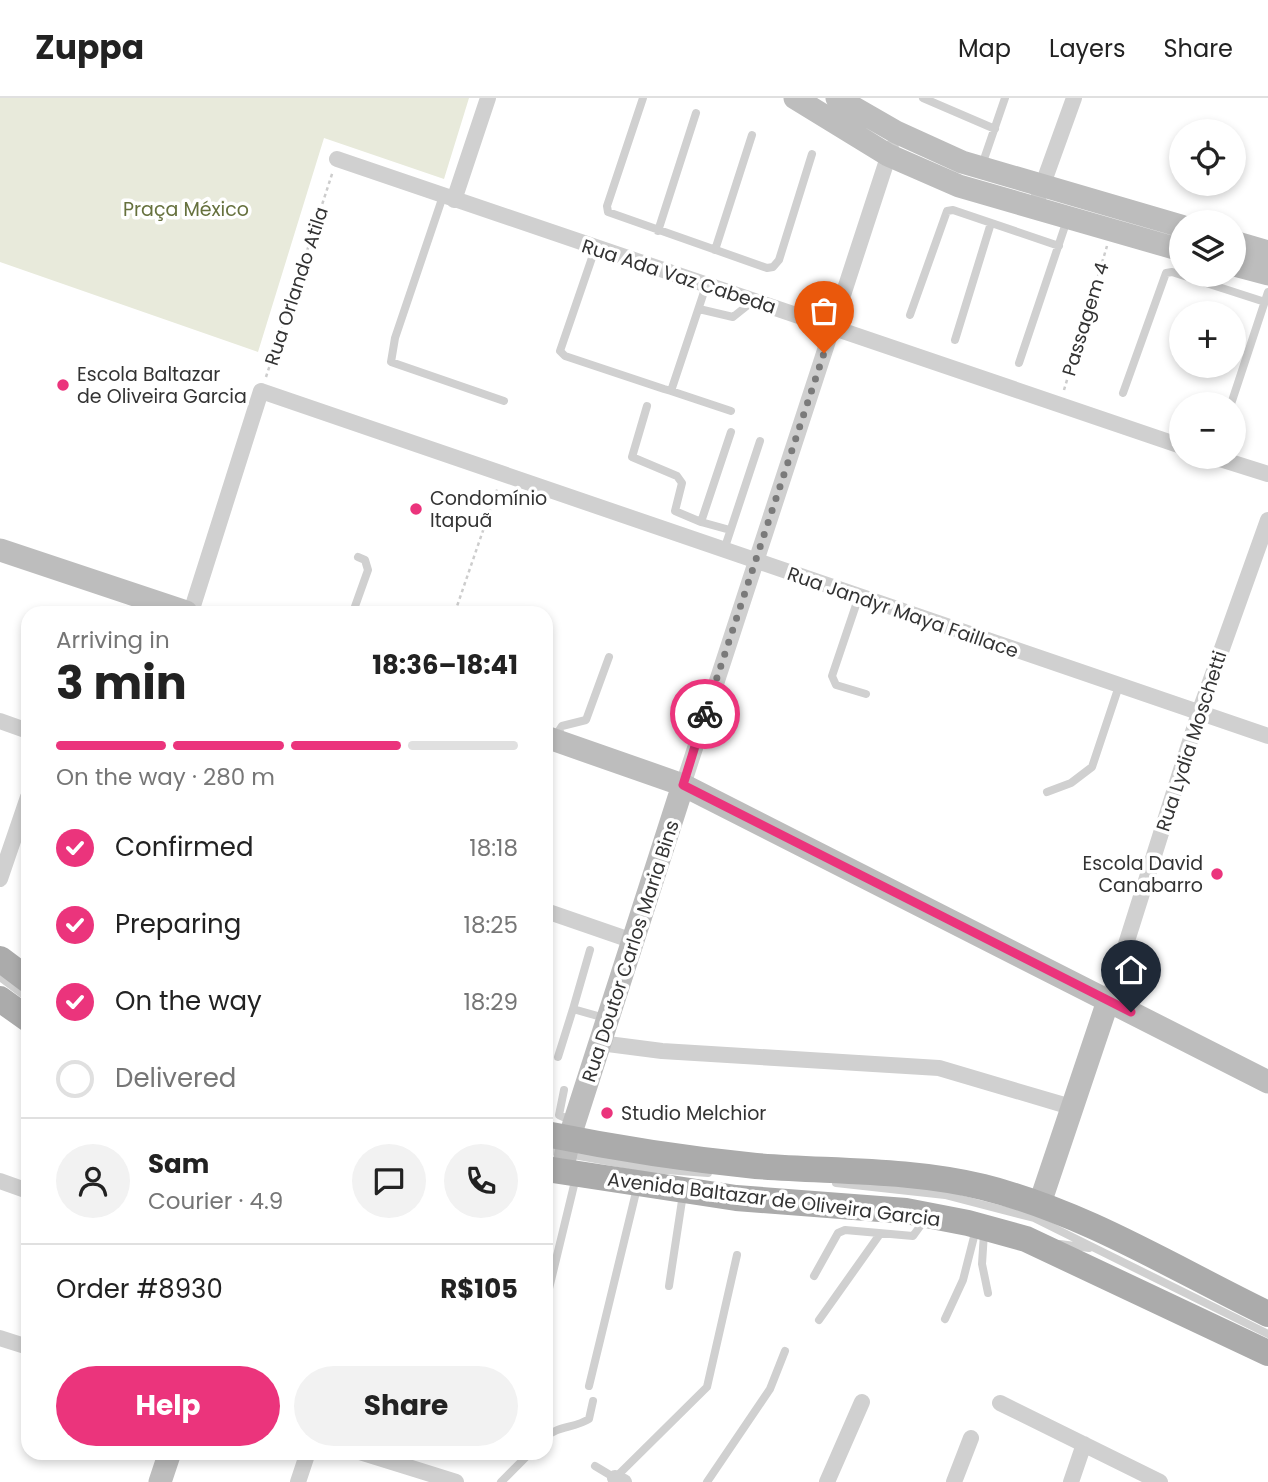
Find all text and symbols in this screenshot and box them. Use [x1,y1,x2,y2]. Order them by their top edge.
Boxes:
text: Zuppa [35,24,144,71]
text: Map [958,32,1011,65]
text: Layers [1049,32,1125,65]
text: Share [1163,32,1233,65]
map controls [1169,119,1246,469]
button: locate [1169,119,1246,196]
park label: Praça México [123,196,249,223]
street label: Rua Orlando Atila [258,203,335,369]
button: layers [1169,210,1246,287]
street label: Rua Ada Vaz Cabeda [578,232,779,321]
street label: Passagem 4 [1055,259,1116,379]
pin [794,281,854,353]
icon: bag [805,292,843,330]
button: + [1169,301,1246,378]
place label: Escola Baltazar de Oliveira Garcia [77,361,247,410]
marker: Escola Baltazar de Oliveira Garcia [55,377,71,393]
button: − [1169,392,1246,469]
place label: Condomínio Itapuã [430,485,547,534]
marker: Condomínio Itapuã [408,501,424,517]
street label: Rua Jandyr Maya Faillace [784,560,1022,665]
text: Arriving in [56,624,170,656]
text: 18:36–18:41 [372,647,518,683]
street label: Rua Lydia Moschetti [1150,647,1233,835]
text: 3 min [56,651,187,715]
courier [670,679,740,749]
icon: bike [686,695,724,733]
text: On the way · 280 m [56,761,275,793]
street label: Rua Doutor Carlos Maria Bins [575,817,686,1086]
icon: check [56,829,94,867]
text: Confirmed [115,829,253,865]
text: 18:18 [469,832,518,864]
place label: Escola David Canabarro [1083,850,1203,899]
marker: Escola David Canabarro [1209,866,1225,882]
icon: check [56,906,94,944]
text: Preparing [115,906,241,942]
text: 18:25 [464,909,518,941]
pin [1101,940,1161,1012]
icon: home [1112,951,1150,989]
icon: check [56,983,94,1021]
text: On the way [115,983,262,1019]
text: 18:29 [464,986,518,1018]
text: Delivered [115,1060,236,1096]
place label: Studio Melchior [621,1100,766,1127]
marker: Studio Melchior [599,1105,615,1121]
button: person [56,1144,130,1218]
button: chat [352,1144,426,1218]
button: phone [444,1144,518,1218]
text: Sam [148,1146,209,1182]
street label: Avenida Baltazar de Oliveira Garcia [606,1166,942,1233]
text: Courier · 4.9 [148,1185,283,1217]
text: Order #8930 [56,1271,223,1307]
text: R$105 [440,1271,518,1307]
button: Help [56,1366,280,1446]
button: Share [294,1366,518,1446]

